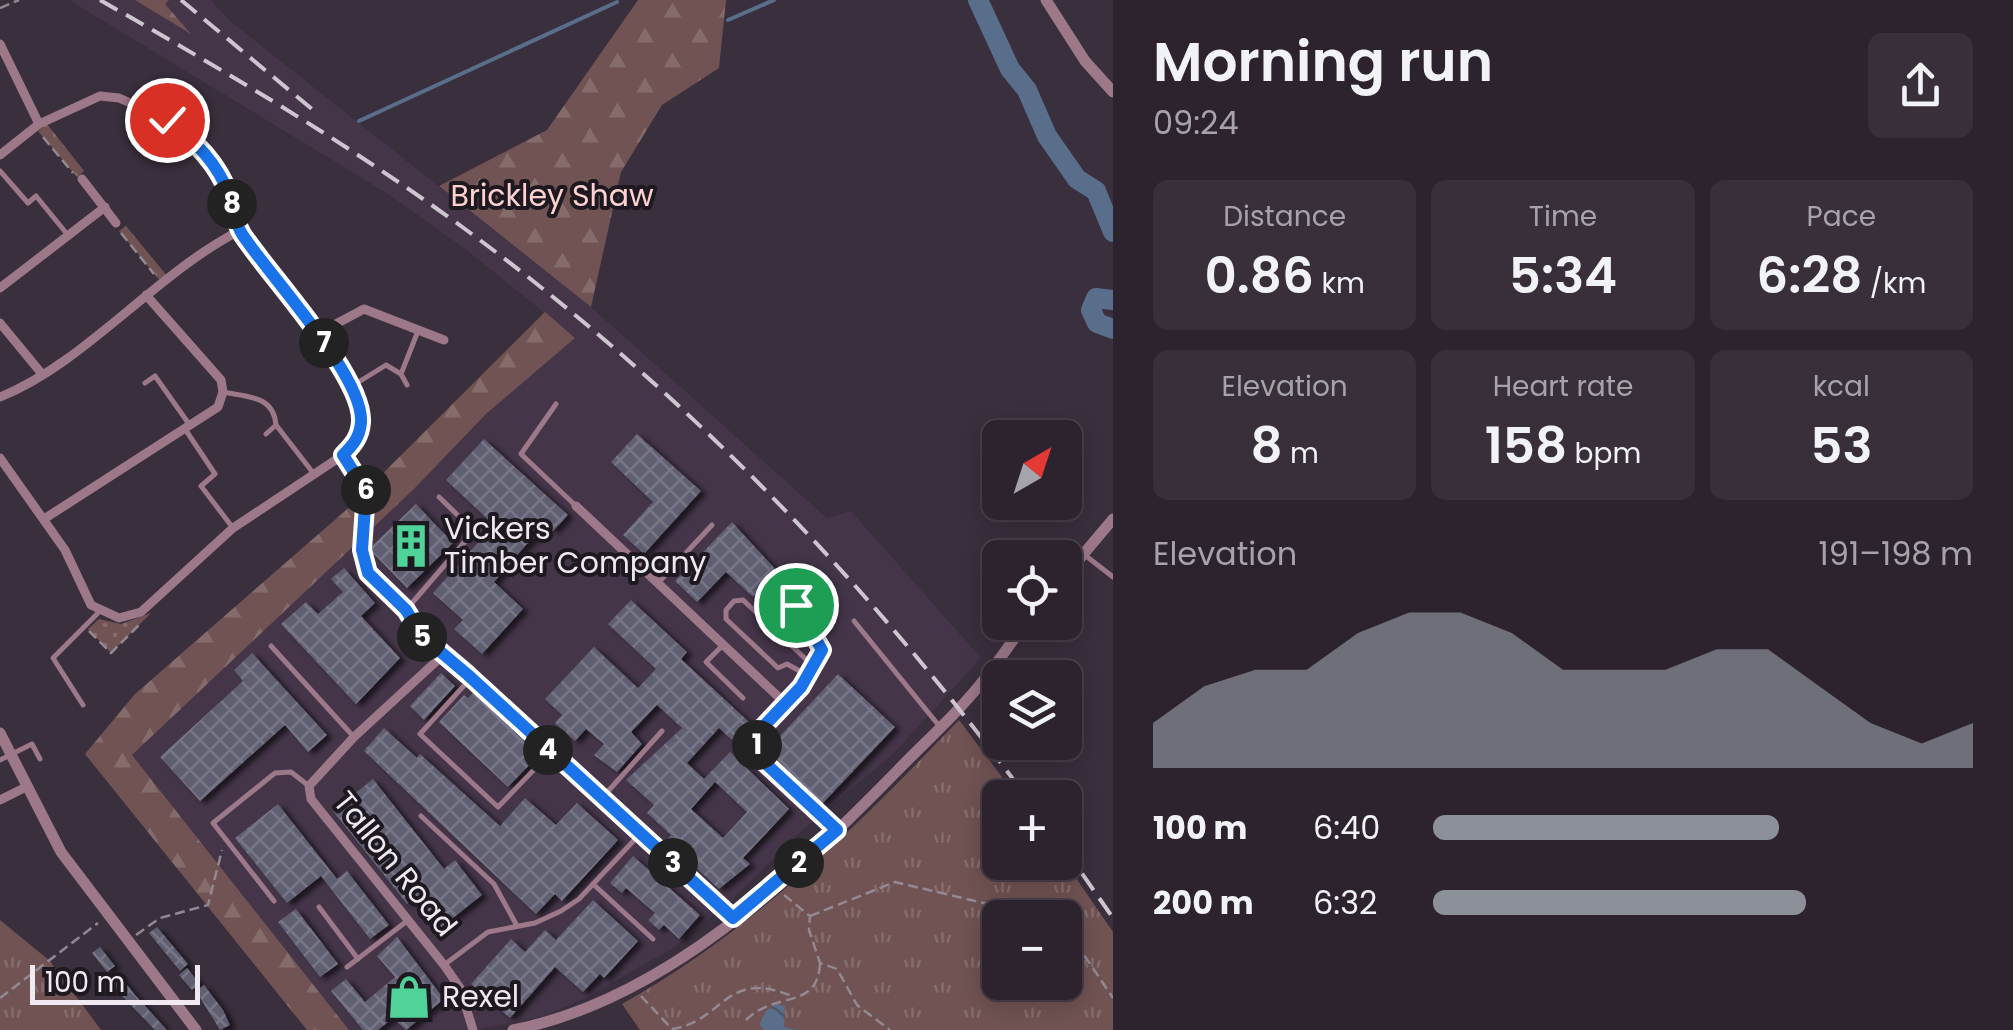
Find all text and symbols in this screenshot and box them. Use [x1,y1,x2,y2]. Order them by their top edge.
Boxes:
text: Morning run [1153,23,1493,100]
button: share [1868,33,1973,138]
pin [125,78,210,163]
icon: check [140,93,195,148]
text: 09:24 [1153,100,1239,145]
park label: Brickley Shaw [450,174,654,217]
pin: 8 [207,179,257,229]
text: 8 [223,184,241,223]
text: Distance [1223,197,1346,236]
text: Time [1529,197,1597,236]
text: Pace [1807,197,1876,236]
text: 0.86 [1205,240,1314,311]
text: 5:34 [1509,240,1617,311]
text: 6:28 [1756,240,1862,311]
text: km [1314,264,1365,303]
text: /km [1862,264,1926,303]
pin: 7 [299,318,349,368]
text: 7 [317,323,331,362]
text: Elevation [1222,367,1348,406]
text: Heart rate [1493,367,1633,406]
text: kcal [1813,367,1870,406]
text: 8 [1250,410,1283,481]
text: 158 [1485,410,1567,481]
text: 53 [1810,410,1872,481]
north arrow [982,420,1082,520]
map controls [982,420,1082,1000]
text: m [1283,434,1319,473]
text: bpm [1567,434,1641,473]
pin: 6 [341,465,391,515]
text: 6 [357,470,375,509]
place label: Vickers Timber Company [444,507,707,584]
building icon: Vickers Timber Company [387,522,435,570]
text: Elevation [1153,531,1297,576]
text: 191–198 m [1819,531,1973,576]
button: locate [982,540,1082,640]
pin [754,563,839,648]
icon: arrive [769,578,824,633]
pin: 5 [397,612,447,662]
text: 5 [413,617,431,656]
button: layers [982,660,1082,760]
pin: 1 [732,720,782,770]
pin: 4 [523,725,573,775]
text: 1 [752,725,762,764]
text: 4 [539,730,557,769]
button: + [982,780,1082,880]
street label: Tallon Road [323,782,467,945]
text: 100 m [1153,805,1247,850]
text: 6:40 [1313,805,1380,850]
pin: 3 [648,838,698,888]
pin: 2 [774,838,824,888]
text: 3 [665,843,681,882]
text: 2 [791,843,807,882]
text: 200 m [1153,880,1254,925]
text: 6:32 [1313,880,1377,925]
button: − [982,900,1082,1000]
scale bar [30,960,200,1004]
text: 100 m [45,963,125,1002]
shop icon: Rexel [385,973,433,1021]
place label: Rexel [442,975,519,1018]

